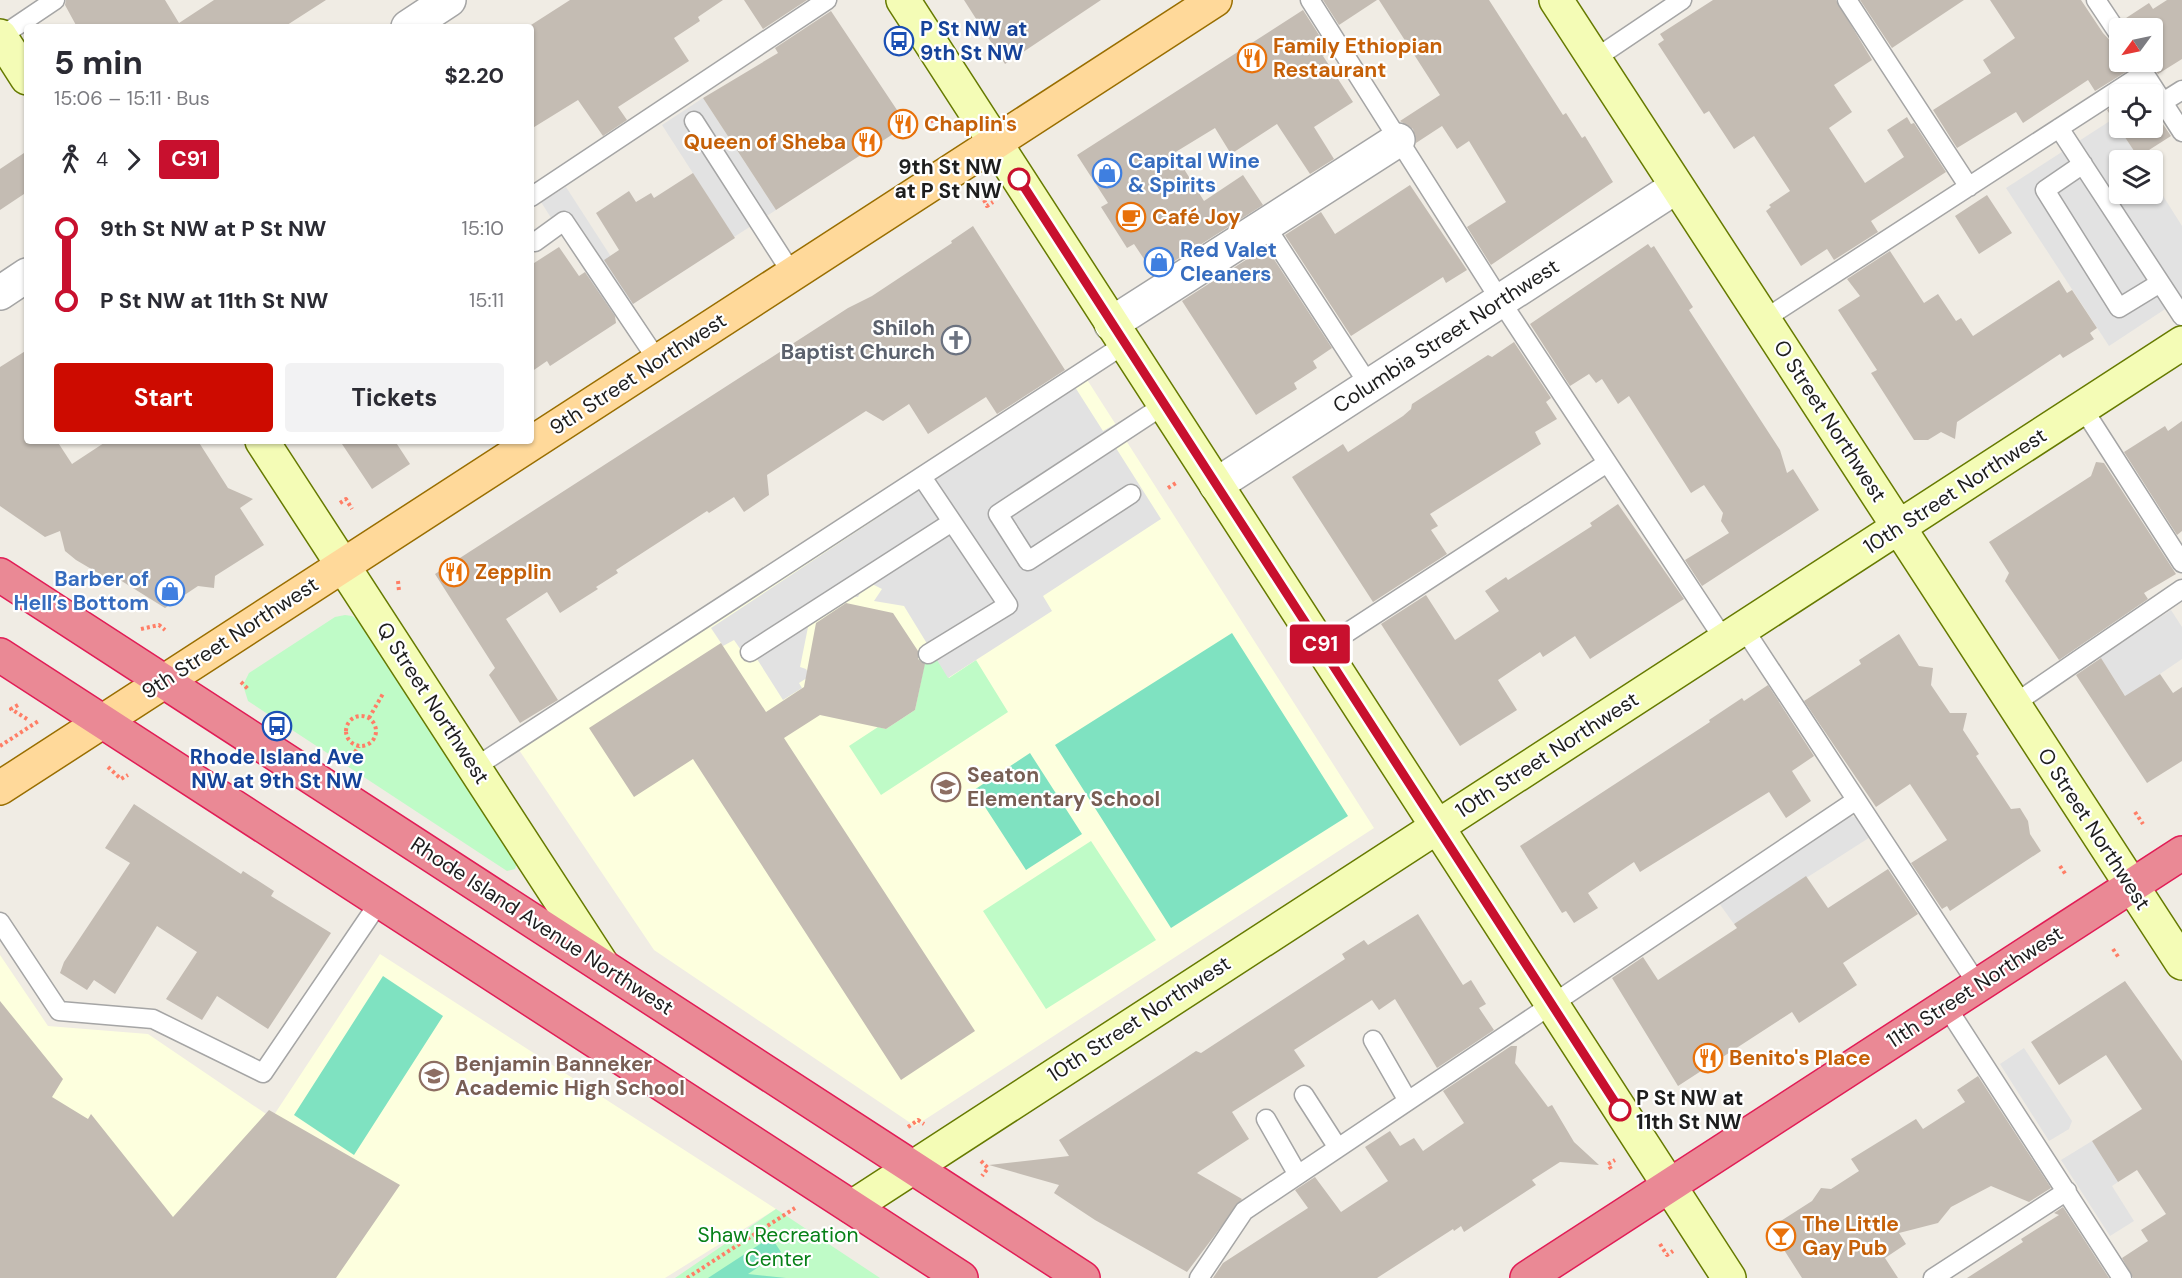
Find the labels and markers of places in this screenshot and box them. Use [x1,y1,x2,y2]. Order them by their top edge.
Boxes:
place label: P St NW at 9th St NW [920,15,1027,67]
bus stop icon: P St NW at 9th St NW [883,25,915,57]
place label: Family Ethiopian Restaurant [1273,32,1442,84]
restaurant icon: Family Ethiopian Restaurant [1236,42,1268,74]
restaurant icon: Chaplin's [887,108,919,140]
place label: Chaplin's [924,110,1017,138]
restaurant icon: Queen of Sheba [851,126,883,158]
place label: Queen of Sheba [684,128,846,156]
place label: Capital Wine & Spirits [1128,147,1260,199]
place label: 9th St NW at P St NW [895,153,1002,205]
shop icon: Capital Wine & Spirits [1091,157,1123,189]
marker: 9th St NW at P St NW [1008,168,1030,190]
cafe icon: Café Joy [1115,201,1147,233]
place label: Café Joy [1152,203,1241,231]
place label: Red Valet Cleaners [1180,236,1277,288]
shop icon: Red Valet Cleaners [1143,246,1175,278]
place label: Shiloh Baptist Church [781,314,935,366]
church icon: Shiloh Baptist Church [940,324,972,356]
restaurant icon: Zepplin [438,556,470,588]
place label: Zepplin [475,558,552,586]
place label: Barber of Hell’s Bottom [14,565,149,617]
shop icon: Barber of Hell’s Bottom [154,575,186,607]
bus stop icon: Rhode Island Ave NW at 9th St NW [261,710,293,742]
place label: Rhode Island Ave NW at 9th St NW [190,743,364,795]
place label: Seaton Elementary School [967,761,1160,813]
school or university icon: Seaton Elementary School [930,771,962,803]
restaurant icon: Benito's Place [1692,1042,1724,1074]
place label: Benito's Place [1729,1044,1871,1072]
place label: Benjamin Banneker Academic High School [455,1050,685,1102]
school or university icon: Benjamin Banneker Academic High School [418,1060,450,1092]
place label: P St NW at 11th St NW [1636,1084,1743,1136]
marker: P St NW at 11th St NW [1609,1099,1631,1121]
place label: The Little Gay Pub [1802,1210,1899,1262]
bar icon: The Little Gay Pub [1765,1220,1797,1252]

